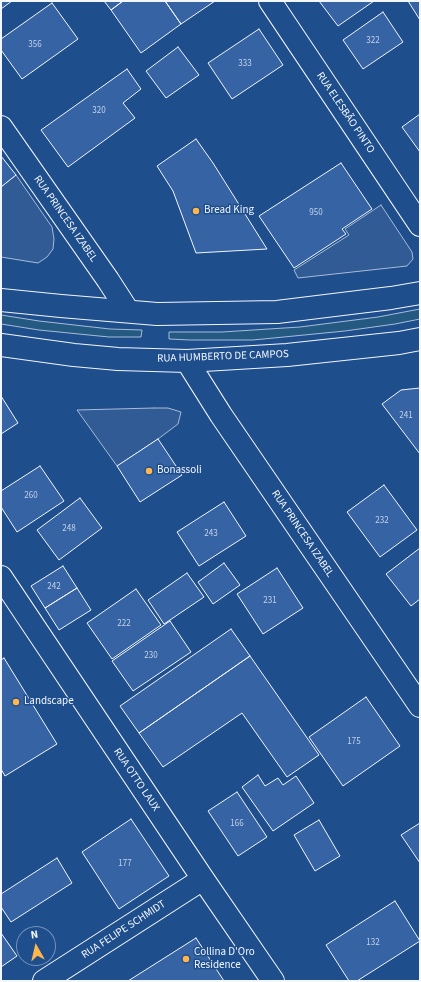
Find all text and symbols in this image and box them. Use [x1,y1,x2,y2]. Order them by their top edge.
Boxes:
house number: 322 [366,36,380,46]
house number: 356 [28,40,42,50]
house number: 333 [238,59,252,69]
street label: RUA ELESBÃO PINTO [313,70,377,156]
house number: 320 [92,106,106,116]
street label: RUA PRINCESA IZABEL [30,173,100,265]
place label: Bread King [204,204,254,218]
marker: Bread King [191,206,201,216]
house number: 950 [309,208,323,218]
street label: RUA HUMBERTO DE CAMPOS [157,348,289,366]
house number: 241 [399,411,413,421]
place label: Bonassoli [157,464,202,478]
marker: Bonassoli [144,466,154,476]
street label: RUA PRINCESA IZABEL [268,488,336,580]
house number: 260 [24,491,38,501]
house number: 232 [375,516,389,526]
house number: 248 [62,524,76,534]
house number: 243 [204,529,218,539]
house number: 242 [47,582,61,592]
house number: 231 [263,596,277,606]
house number: 222 [117,619,131,629]
house number: 230 [144,651,158,661]
place label: Landscape [24,695,74,709]
marker: Landscape [11,697,21,707]
house number: 175 [347,737,361,747]
street label: RUA OTTO LAUX [110,746,162,814]
house number: 166 [230,819,244,829]
house number: 177 [118,859,132,869]
street label: RUA FELIPE SCHMIDT [79,898,169,962]
north arrow [16,926,56,966]
text: N [30,927,39,943]
house number: 132 [366,938,380,948]
place label: Collina D'Oro Residence [194,946,255,972]
marker: Collina D'Oro Residence [181,954,191,964]

